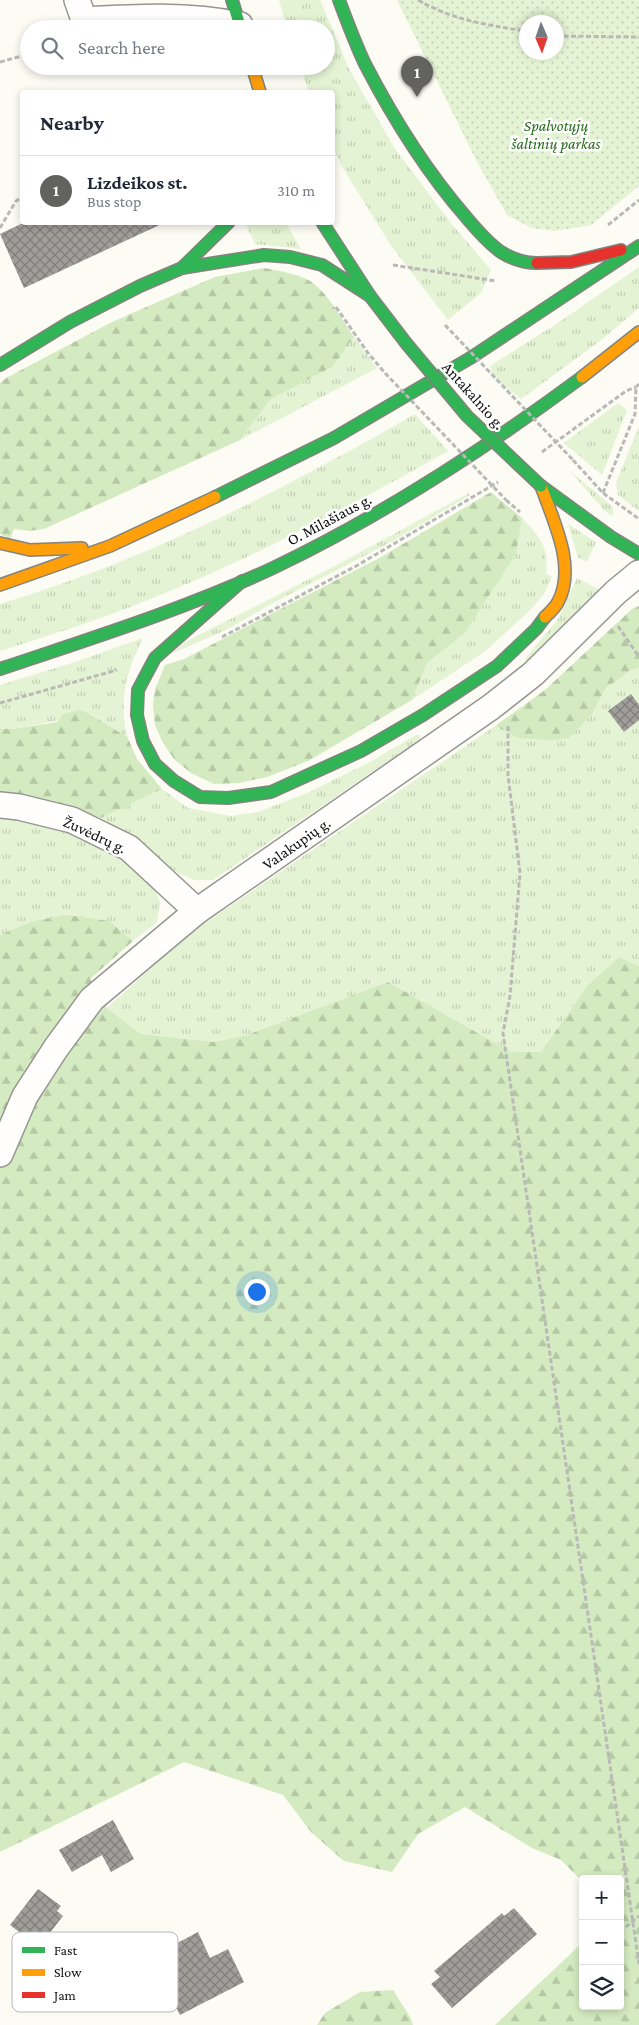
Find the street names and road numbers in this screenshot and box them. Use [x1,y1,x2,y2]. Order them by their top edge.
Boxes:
street label: Antakalnio g. [438,358,508,433]
street label: O. Milašiaus g. [284,490,375,550]
street label: Žuvėdrų g. [60,812,129,857]
street label: Valakupių g. [259,814,334,874]

